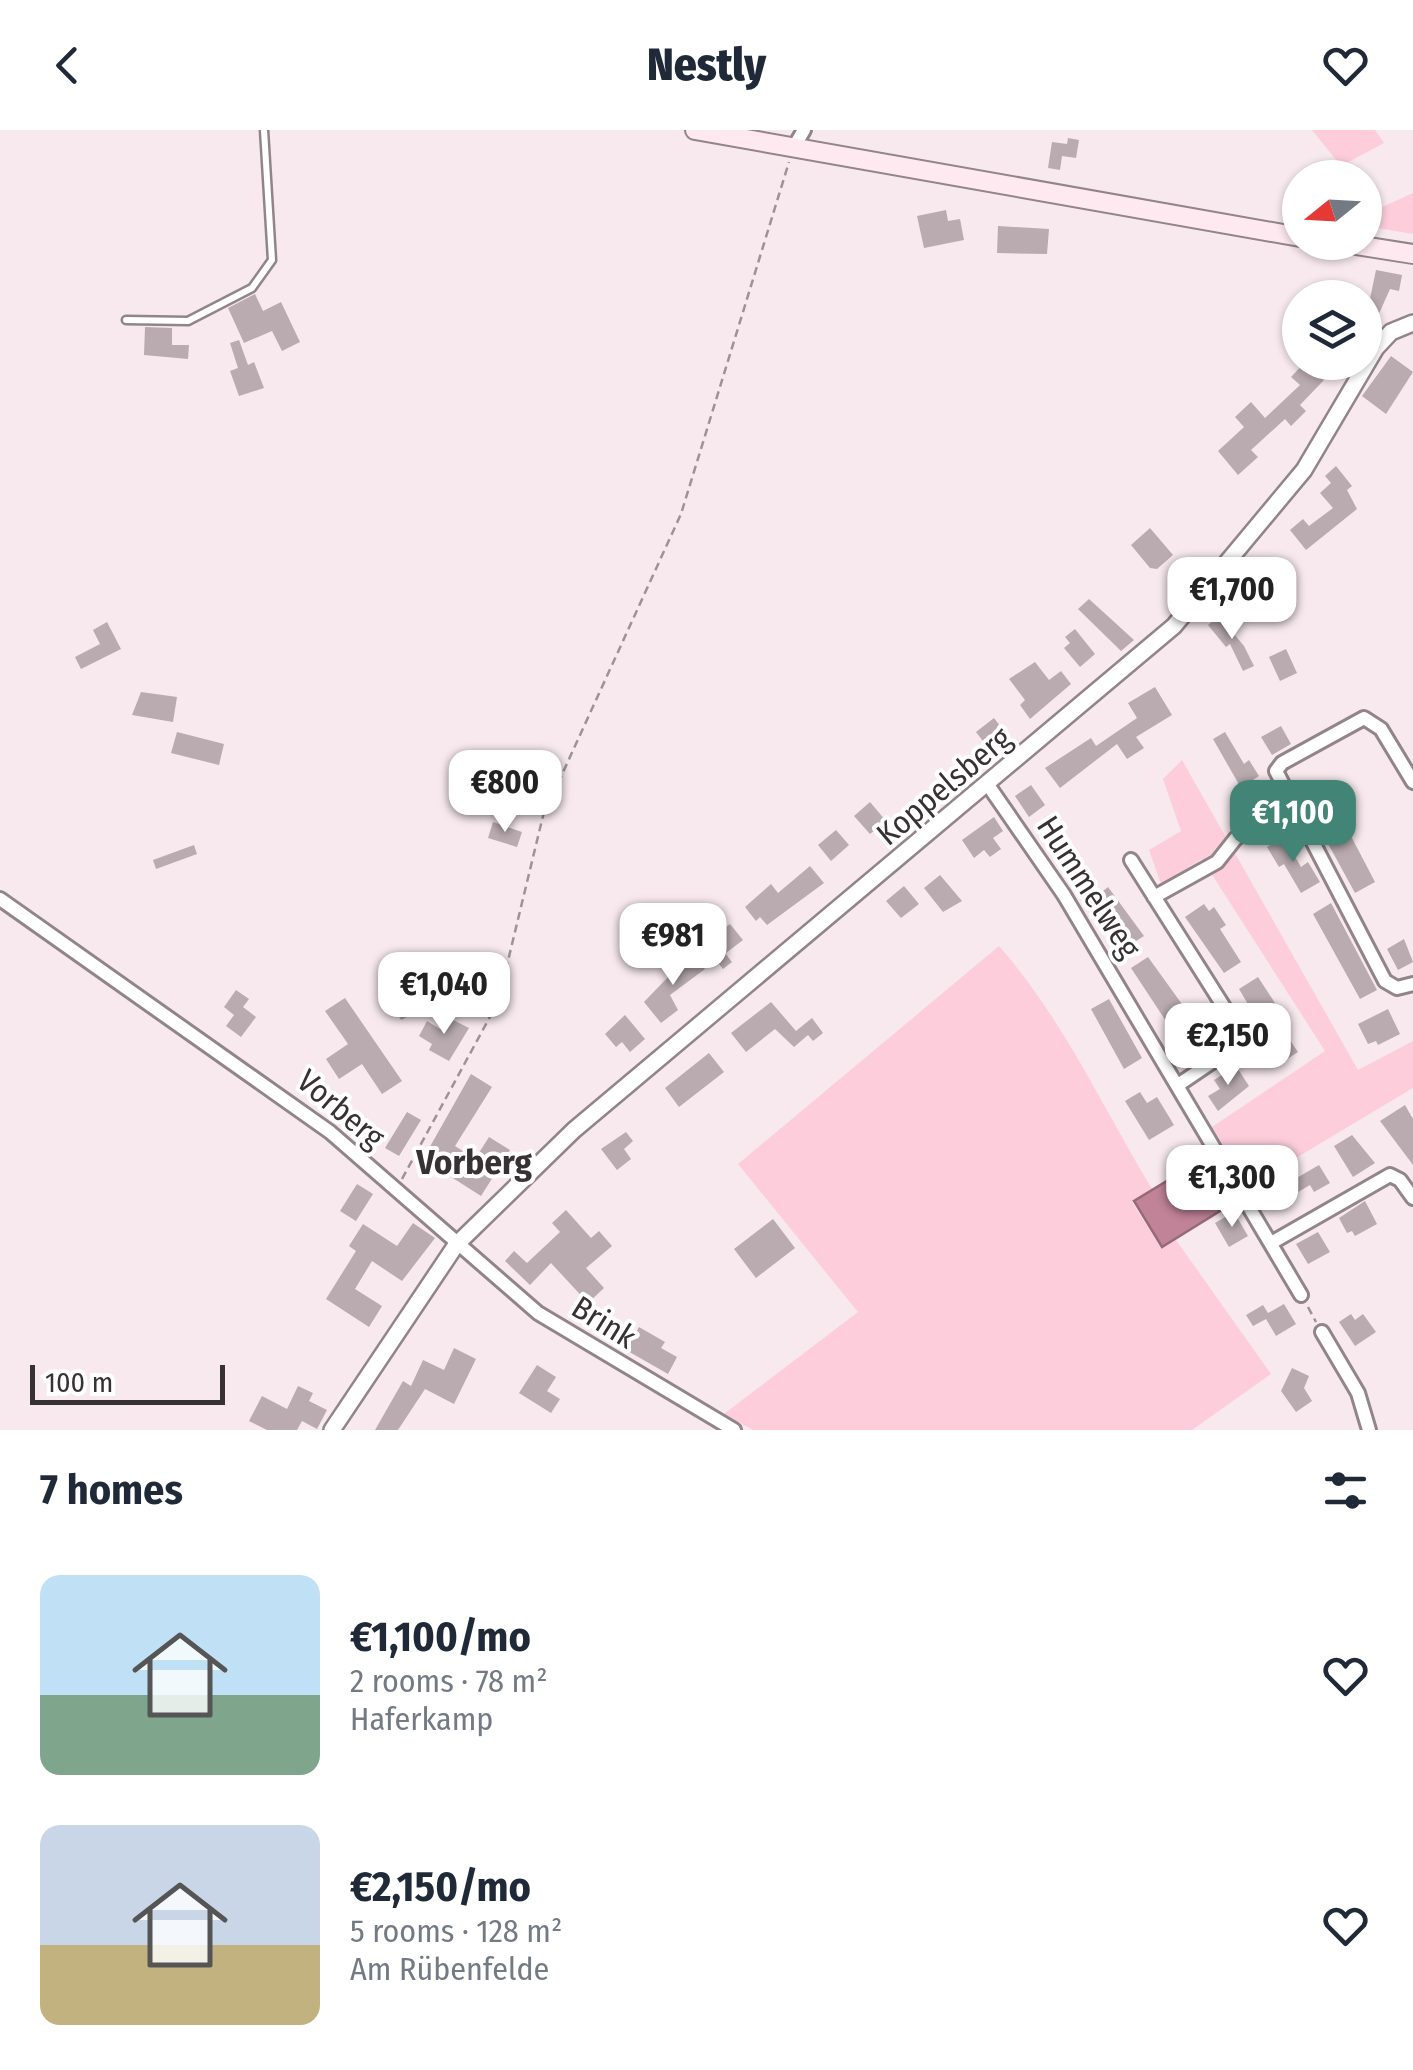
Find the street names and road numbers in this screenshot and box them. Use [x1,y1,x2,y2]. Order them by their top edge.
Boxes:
street label: Koppelsberg [869,719,1019,853]
street label: Hummelweg [1029,809,1149,965]
street label: Vorberg [290,1062,392,1156]
street label: Brink [565,1288,643,1356]

